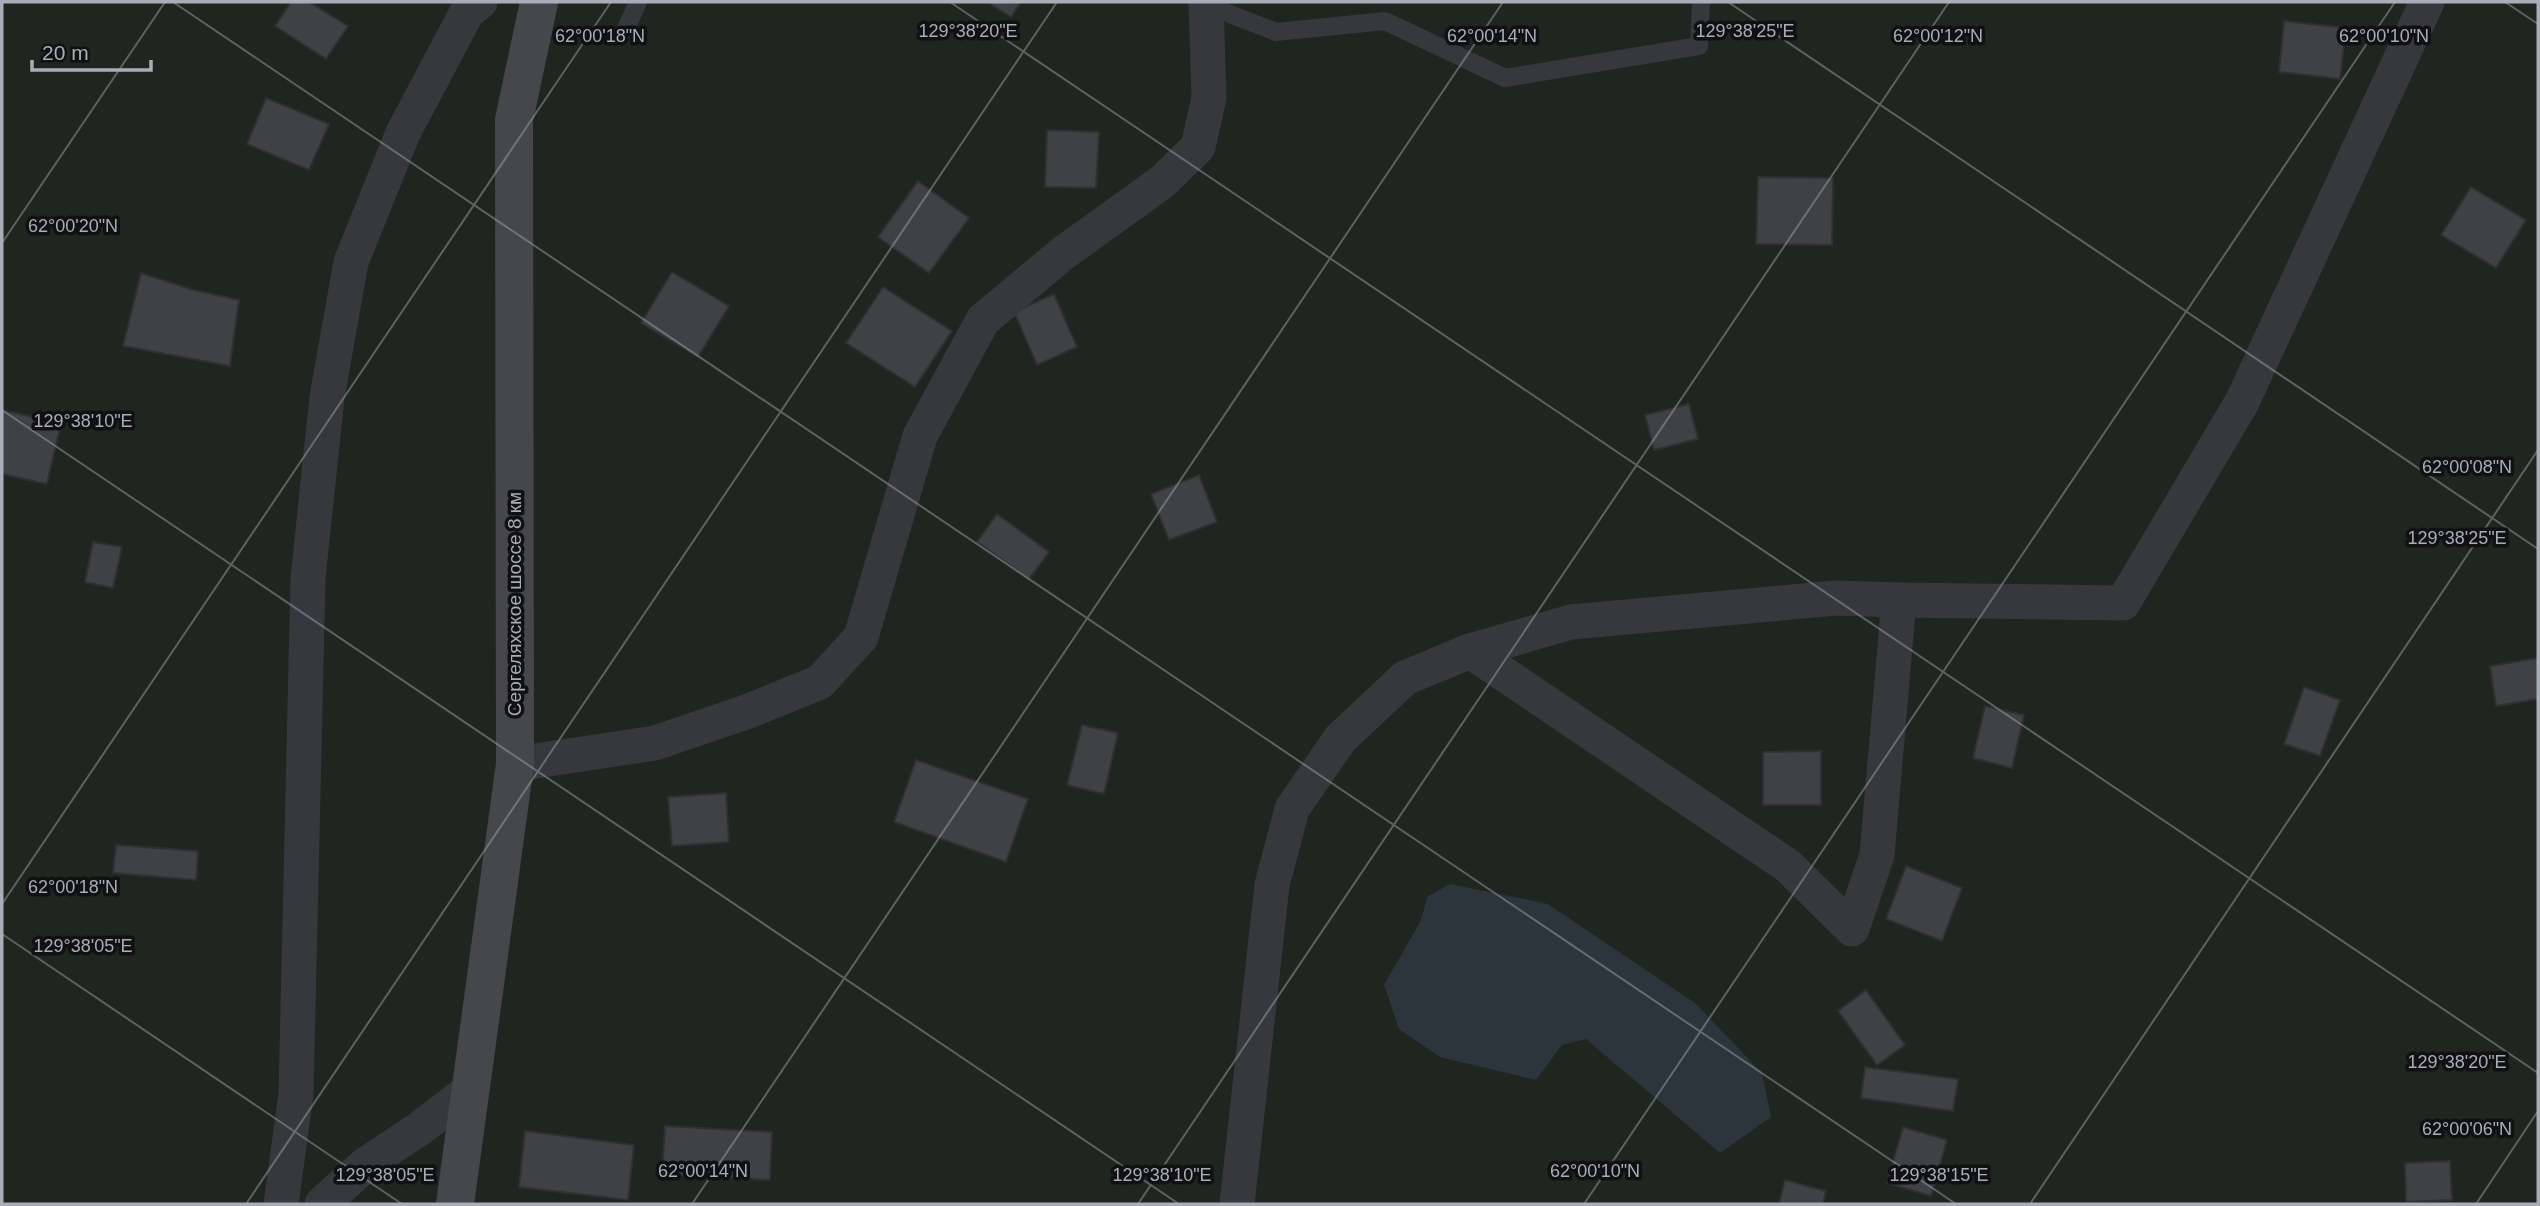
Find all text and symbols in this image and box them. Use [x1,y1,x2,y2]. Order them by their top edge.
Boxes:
text: 129°38'20"E [918,21,1018,41]
text: 129°38'25"E [1695,21,1795,41]
text: 62°00'18"N [555,26,645,46]
text: 62°00'14"N [1447,26,1537,46]
text: 62°00'12"N [1893,26,1983,46]
text: 62°00'10"N [2339,26,2429,46]
scale bar [32,28,150,72]
text: 20 m [42,41,89,64]
text: 62°00'20"N [28,216,118,236]
text: 129°38'10"E [33,411,133,431]
text: 62°00'08"N [2422,457,2512,477]
street label: Сергеляхское шоссе 8 км [504,492,525,716]
text: 129°38'25"E [2407,528,2507,548]
text: 62°00'18"N [28,877,118,897]
text: 129°38'05"E [33,936,133,956]
text: 129°38'20"E [2407,1052,2507,1072]
text: 62°00'06"N [2422,1119,2512,1139]
text: 62°00'14"N [658,1161,748,1181]
text: 62°00'10"N [1550,1161,1640,1181]
text: 129°38'05"E [335,1165,435,1185]
text: 129°38'10"E [1112,1165,1212,1185]
text: 129°38'15"E [1889,1165,1989,1185]

